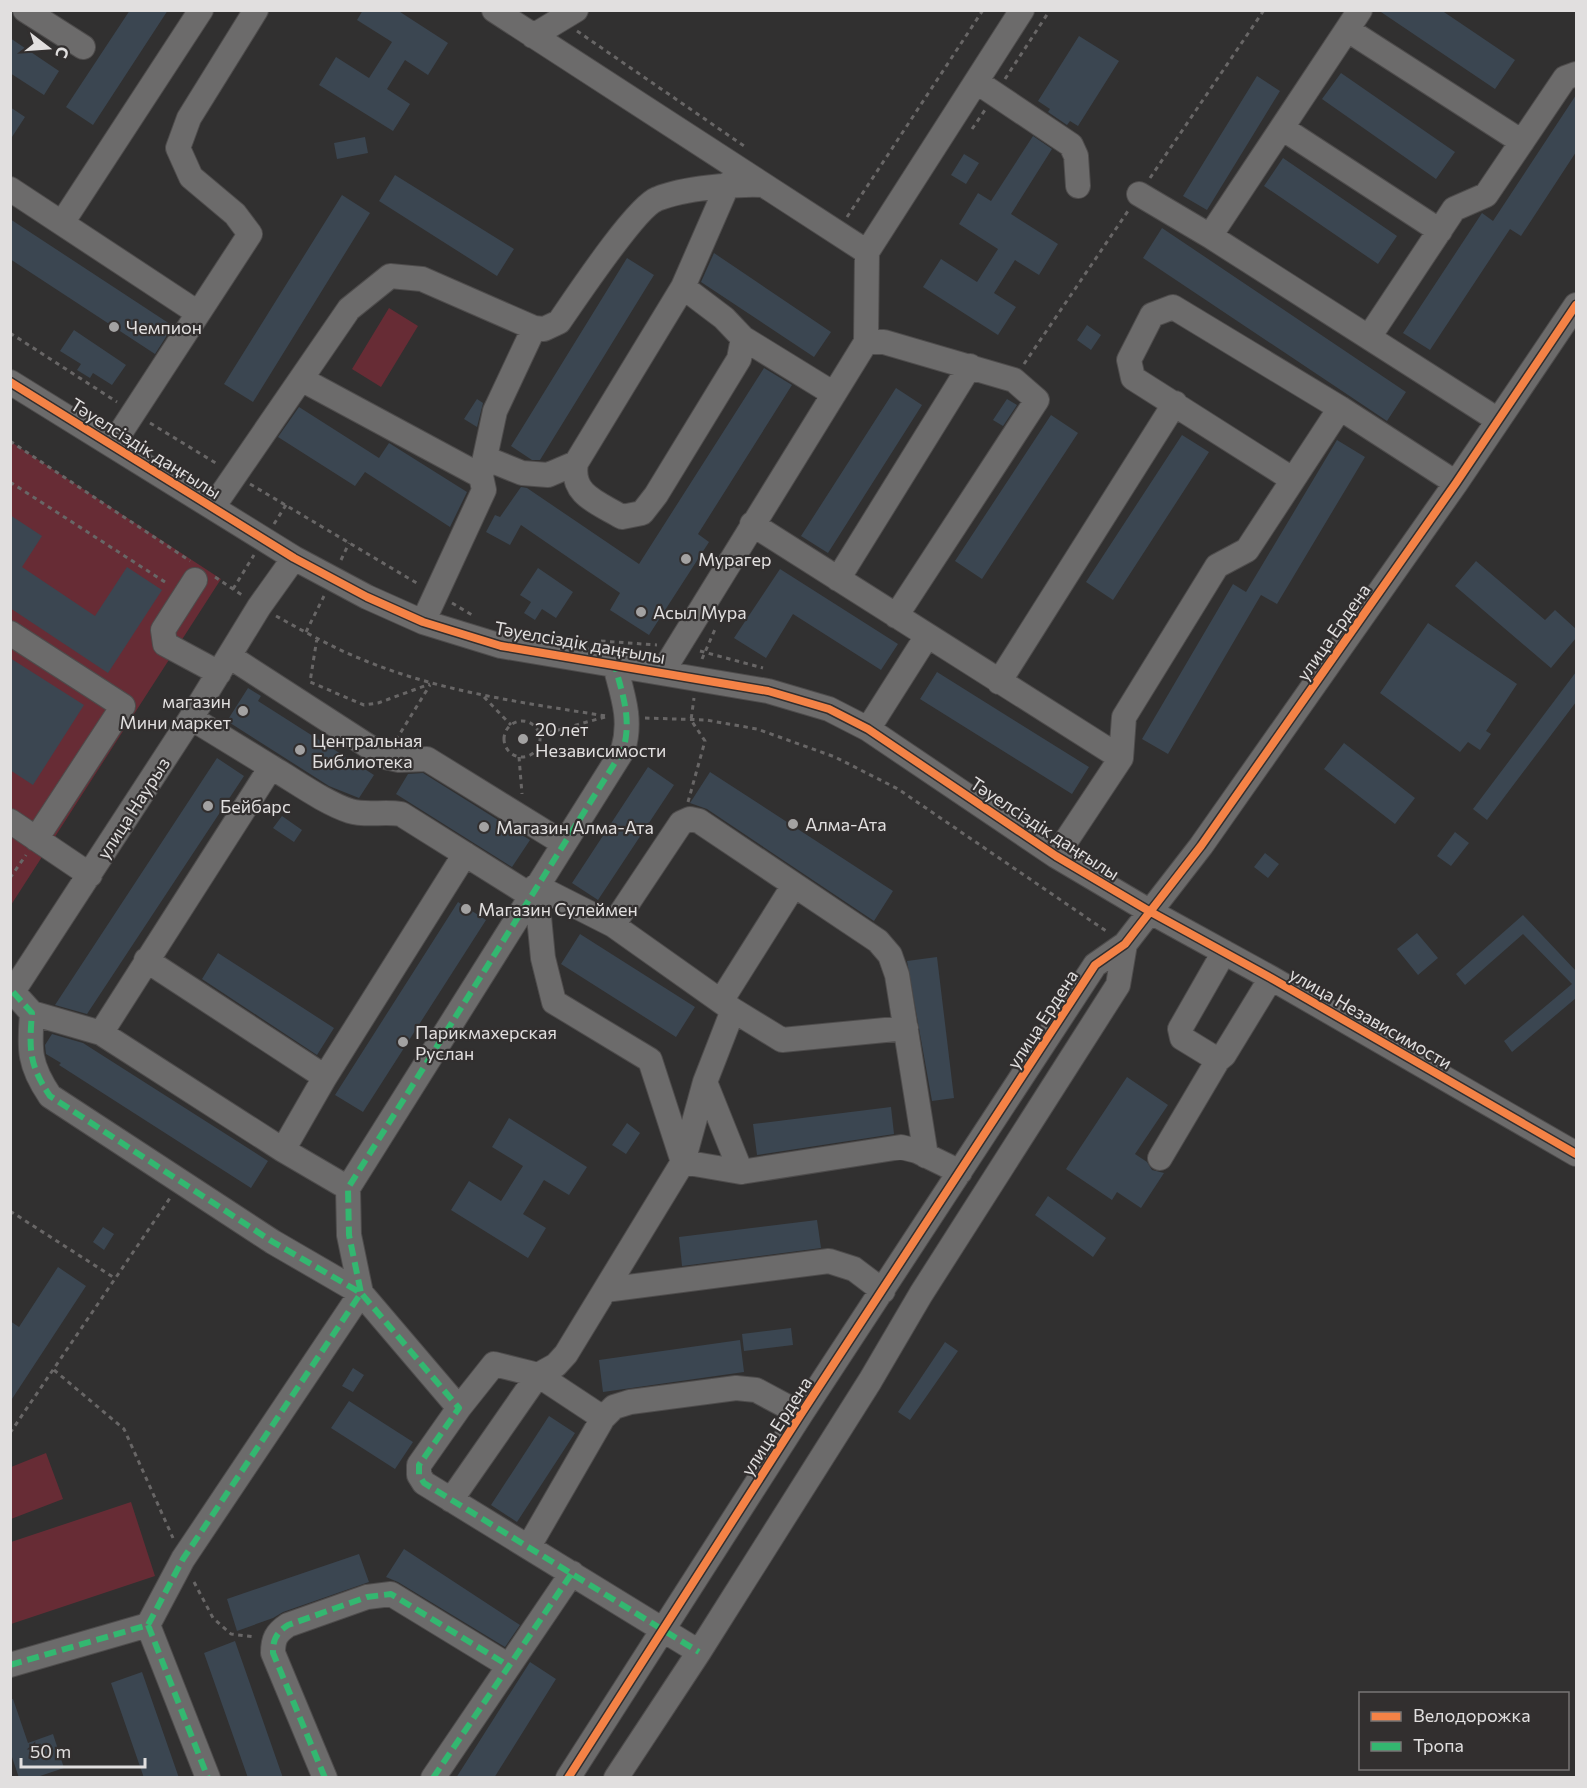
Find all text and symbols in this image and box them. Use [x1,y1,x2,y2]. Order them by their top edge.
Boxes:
north arrow [18,18,78,78]
text: С [52,45,74,61]
place label: Чемпион [126,316,202,338]
marker: Чемпион [107,320,121,334]
street label: Тәуелсіздік даңғылы [67,393,225,503]
place label: Мурагер [698,548,772,570]
marker: Мурагер [679,552,693,566]
street label: улица Ердена [1291,579,1375,685]
place label: Асыл Мура [653,601,747,623]
marker: Асыл Мура [634,605,648,619]
street label: Тәуелсіздік даңғылы [493,616,667,668]
place label: магазин Мини маркет [120,690,232,733]
marker: магазин Мини маркет [236,704,250,718]
place label: 20 лет Независимости [535,718,666,761]
place label: Центральная Библиотека [312,729,423,772]
marker: 20 лет Независимости [516,732,530,746]
marker: Центральная Библиотека [293,743,307,757]
street label: улица Наурыз [92,753,174,863]
street label: Тәуелсіздік даңғылы [966,772,1124,884]
place label: Бейбарс [220,795,291,817]
marker: Бейбарс [201,799,215,813]
place label: Алма-Ата [805,813,887,835]
place label: Магазин Алма-Ата [496,816,654,838]
marker: Алма-Ата [786,817,800,831]
marker: Магазин Алма-Ата [477,820,491,834]
place label: Магазин Сулеймен [478,898,638,920]
marker: Магазин Сулеймен [459,902,473,916]
street label: улица Независимости [1286,962,1456,1074]
street label: улица Ердена [1002,965,1082,1073]
place label: Парикмахерская Руслан [415,1021,557,1064]
marker: Парикмахерская Руслан [396,1035,410,1049]
street label: улица Ердена [736,1372,816,1480]
legend [1359,1692,1569,1770]
text: Велодорожка [1413,1704,1531,1726]
scale bar [21,1731,146,1769]
text: Тропа [1413,1734,1464,1756]
text: 50 m [30,1740,71,1762]

